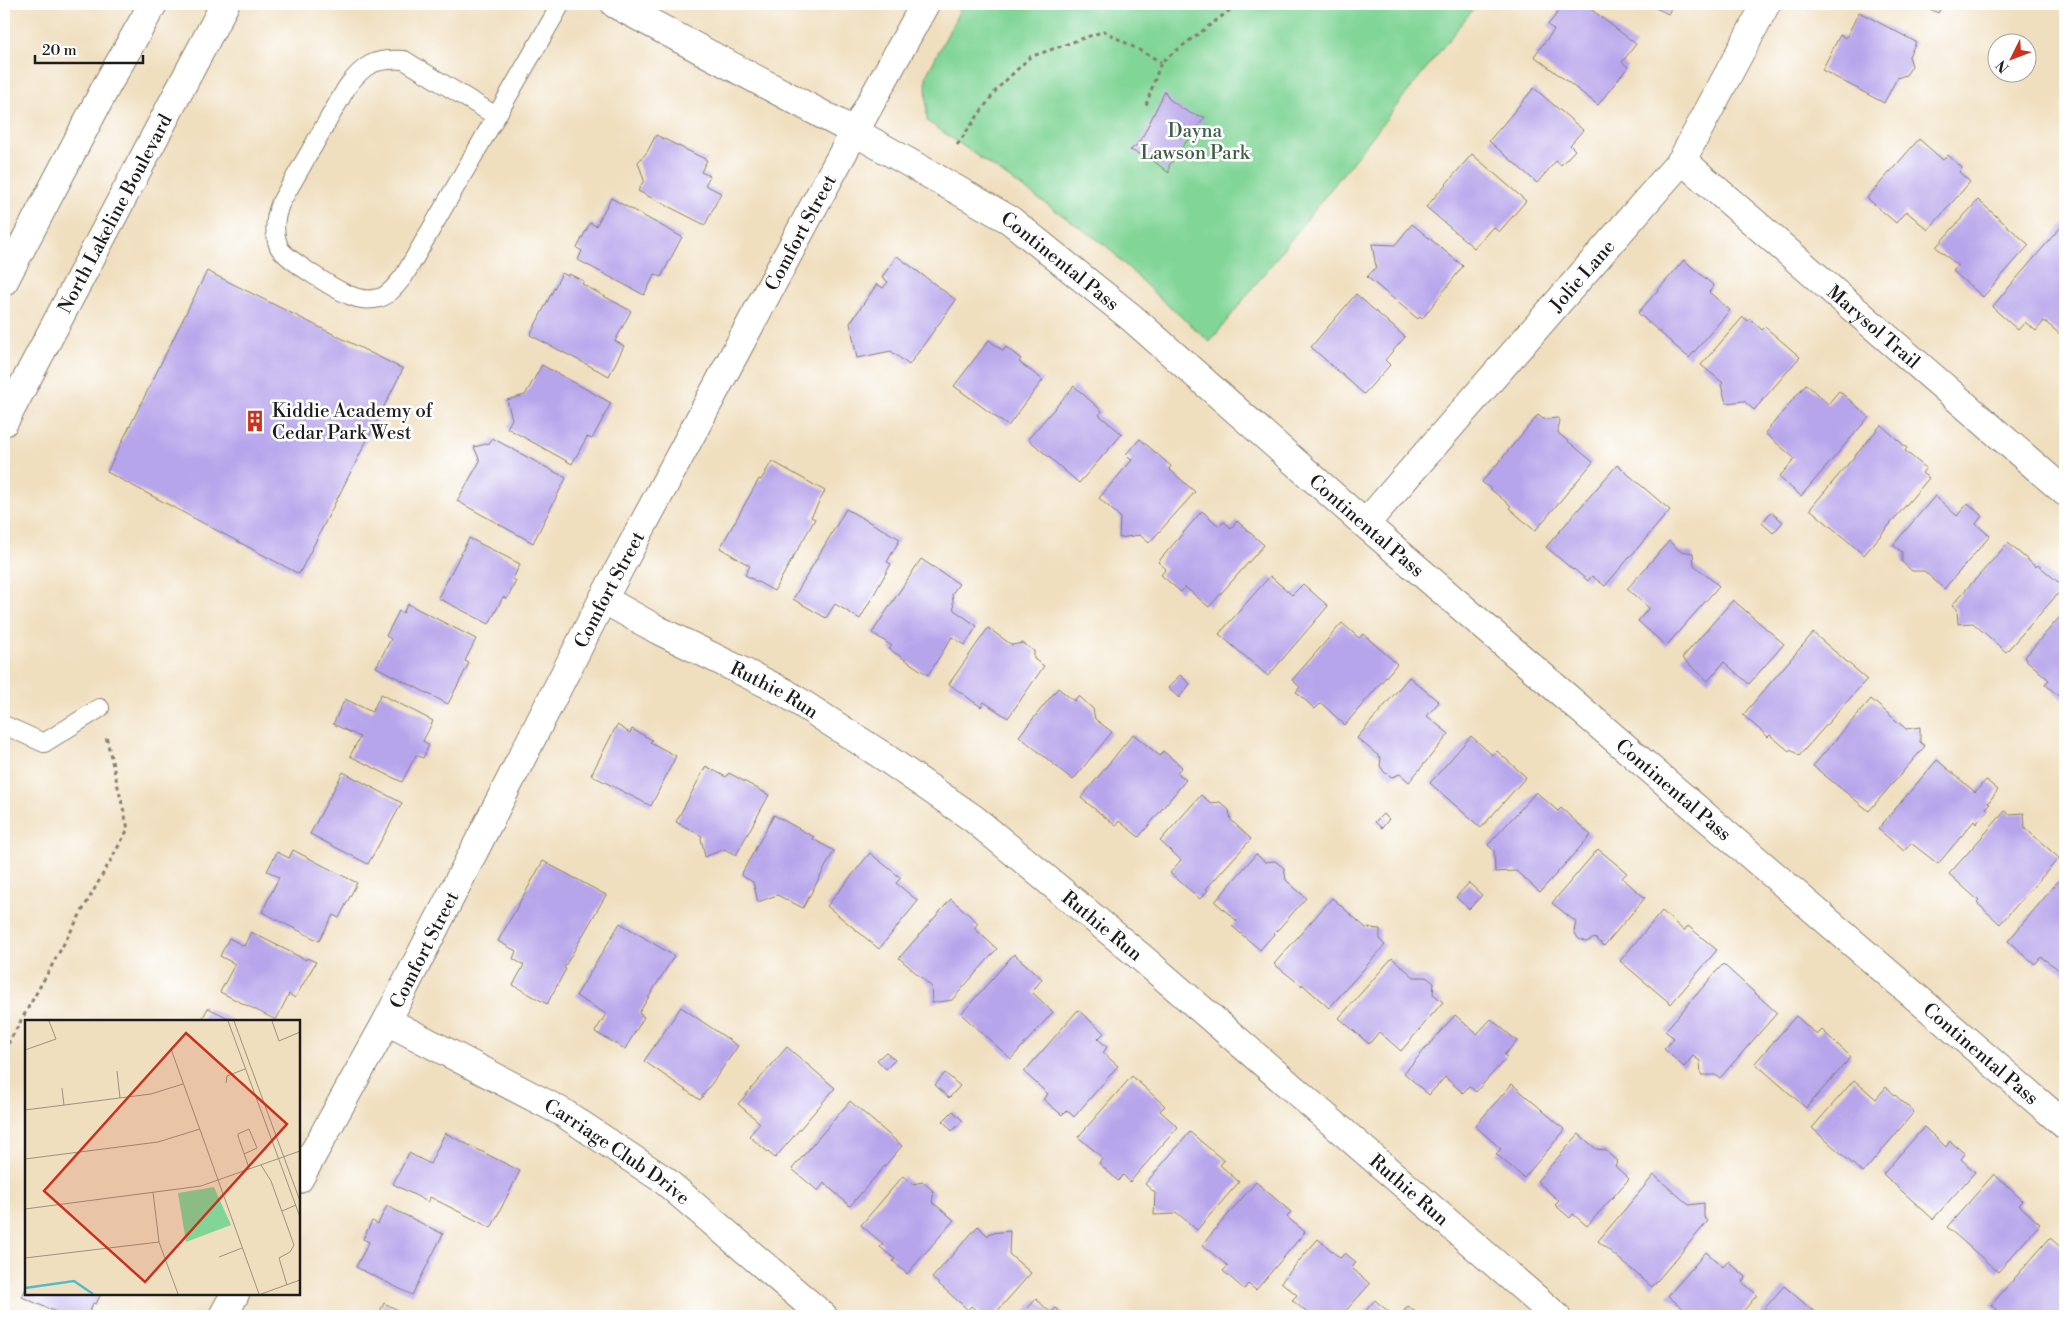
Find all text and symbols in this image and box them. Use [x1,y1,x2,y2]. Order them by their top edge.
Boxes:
scale bar [35,32,142,64]
north arrow [1986,32,2036,82]
text: 20 m [42,41,77,60]
text: N [1993,56,2013,76]
street label: North Lakeline Boulevard [53,110,178,318]
park label: Dayna Lawson Park [1140,119,1251,165]
street label: Comfort Street [760,170,842,295]
street label: Continental Pass [997,207,1124,316]
street label: Jolie Lane [1544,235,1620,317]
street label: Marysol Trail [1822,280,1925,374]
place label: Kiddie Academy of Cedar Park West [272,399,434,445]
building icon: Kiddie Academy of Cedar Park West [242,408,268,434]
street label: Continental Pass [1304,469,1429,583]
street label: Comfort Street [569,527,650,652]
street label: Ruthie Run [726,656,823,724]
street label: Continental Pass [1611,734,1736,846]
street label: Ruthie Run [1057,886,1147,966]
street label: Comfort Street [384,887,465,1013]
street label: Continental Pass [1918,998,2043,1110]
inset map [25,1020,300,1295]
street label: Carriage Club Drive [540,1094,695,1210]
street label: Ruthie Run [1364,1149,1454,1231]

